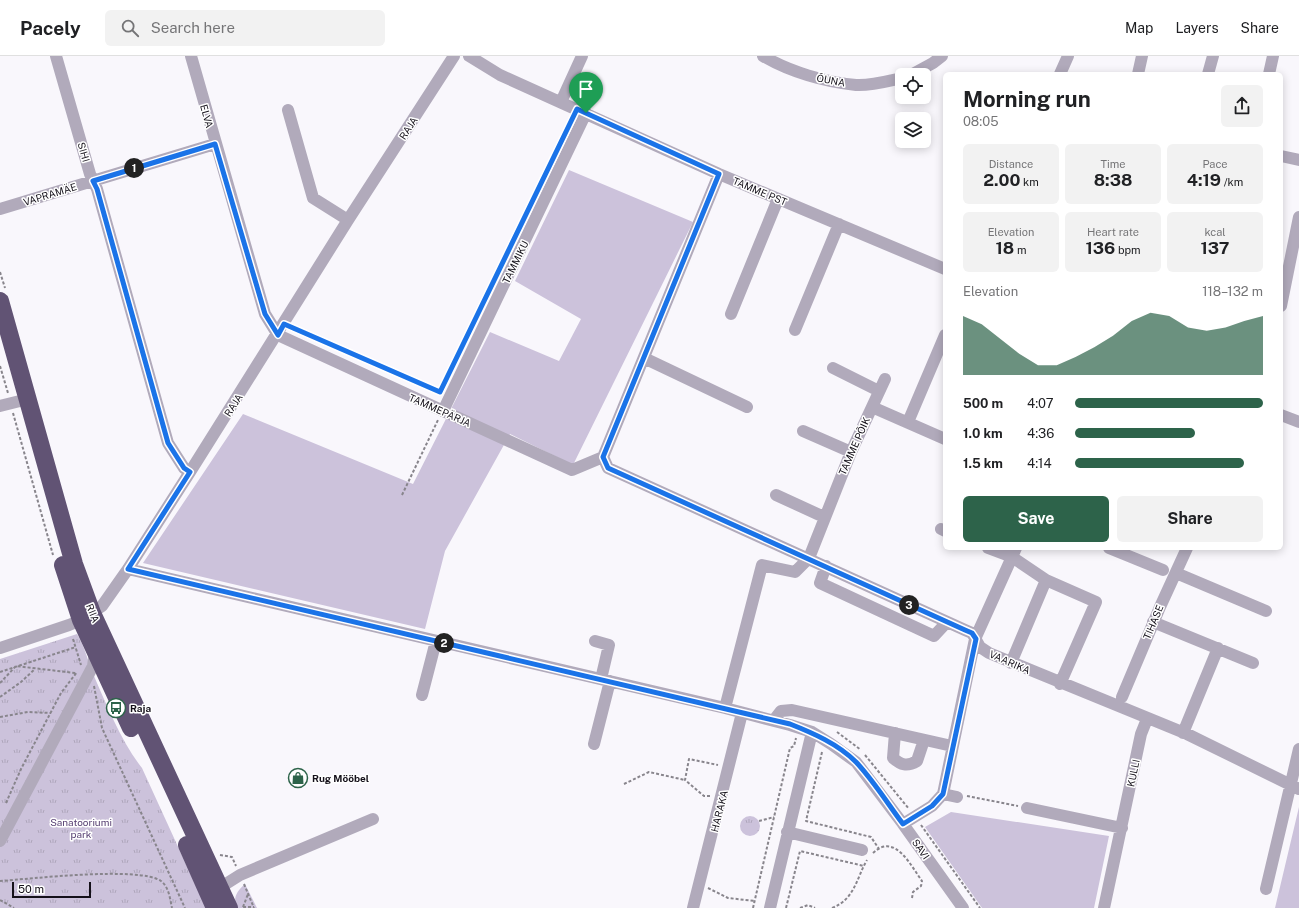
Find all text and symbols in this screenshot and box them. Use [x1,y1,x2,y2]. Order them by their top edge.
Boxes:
search box [105,10,385,46]
text: Pacely [20,17,81,39]
icon: search [119,17,141,39]
text: Search here [151,19,235,36]
text: Map [1125,20,1153,36]
text: Layers [1175,20,1219,36]
text: Share [1241,20,1279,36]
map controls [895,68,931,148]
button: locate [895,68,931,104]
street label: ÕUNA [816,71,846,89]
pin [569,72,603,113]
icon: arrive [575,78,597,100]
button: share [1221,85,1263,127]
text: Morning run [963,86,1091,112]
street label: ELVA [198,103,216,129]
button: layers [895,112,931,148]
street label: RAJA [396,114,420,142]
text: 08:05 [963,114,999,129]
street label: SIHI [75,141,93,163]
pin: 1 [124,158,144,178]
text: Distance [989,158,1033,170]
text: Time [1100,158,1126,170]
text: Pace [1202,158,1228,170]
text: 1 [132,162,136,174]
text: 2.00 [983,170,1020,190]
text: 8:38 [1094,170,1132,190]
text: 4:19 [1187,170,1221,190]
street label: TAMME PST [731,174,789,208]
text: km [1020,176,1039,188]
text: /km [1221,176,1243,188]
street label: VAPRAMÄE [22,180,78,208]
text: Elevation [988,226,1034,238]
text: Heart rate [1087,226,1139,238]
text: kcal [1204,226,1226,238]
text: 18 [996,238,1014,258]
text: 136 [1085,238,1115,258]
text: 137 [1201,238,1229,258]
street label: TAMMIKU [499,239,531,285]
text: m [1014,244,1026,256]
text: bpm [1115,244,1141,256]
text: Elevation [963,284,1018,299]
text: 118–132 m [1202,284,1263,299]
street label: RAJA [221,391,245,419]
street label: TAMMEPÄRJA [407,391,473,429]
text: 500 m [963,396,1003,411]
text: 4:07 [1027,396,1054,411]
street label: TAMME PÕIK [836,415,872,477]
text: 1.0 km [963,426,1003,441]
text: 4:36 [1027,426,1054,441]
text: 1.5 km [963,456,1003,471]
text: 4:14 [1027,456,1052,471]
button: Save [963,496,1109,542]
button: Share [1117,496,1263,542]
pin: 3 [899,595,919,615]
text: 3 [905,599,913,611]
street label: RIIA [84,602,102,624]
street label: TIHASE [1140,603,1166,641]
pin: 2 [434,633,454,653]
text: 2 [441,637,448,649]
street label: VAARIKA [988,648,1032,676]
bus stop icon: Raja [105,697,127,719]
place label: Raja [130,702,151,714]
street label: KULLI [1124,758,1142,788]
shop icon: Rug Mööbel [287,767,309,789]
place label: Rug Mööbel [312,772,369,784]
street label: HARAKA [708,789,730,833]
park label: Sanatooriumi park [50,816,112,840]
street label: SAVI [910,837,932,861]
scale bar [12,880,91,899]
text: 50 m [18,883,44,895]

